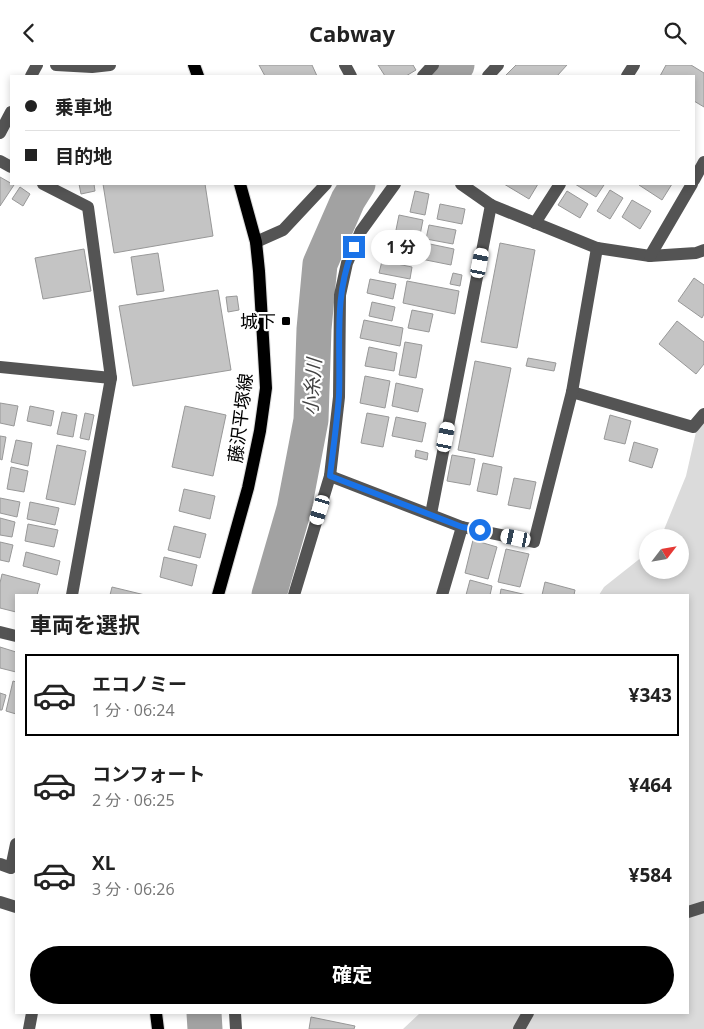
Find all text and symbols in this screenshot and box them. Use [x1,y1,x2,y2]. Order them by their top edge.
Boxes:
text: Cabway [309,18,395,48]
icon: back [15,19,43,47]
icon: search [661,19,689,47]
text: 乗車地 [55,94,112,120]
text: 目的地 [55,143,112,169]
callout: 1 分 [372,229,432,265]
route end [343,236,365,258]
text: 1 分 [386,236,416,258]
car [469,247,490,279]
place label: 城下 [240,309,276,333]
marker: 城下 [280,315,292,327]
water label: 小糸川 [297,356,327,416]
street label: 藤沢平塚線 [223,372,257,464]
car [435,421,456,453]
car [308,493,331,527]
route start [469,519,491,541]
car [499,528,532,548]
north arrow [639,529,689,579]
map controls [639,529,689,579]
text: 車両を選択 [30,609,140,639]
text: エコノミー [92,671,187,697]
icon: car [32,673,77,718]
text: ¥343 [629,682,672,708]
text: 1 分 · 06:24 [92,699,175,721]
text: コンフォート [92,761,205,787]
icon: car [32,763,77,808]
text: ¥464 [629,772,672,798]
text: 2 分 · 06:25 [92,789,175,811]
text: XL [92,850,115,876]
icon: car [32,853,77,898]
text: ¥584 [629,862,672,888]
text: 3 分 · 06:26 [92,878,175,900]
button: 確定 [30,946,674,1004]

